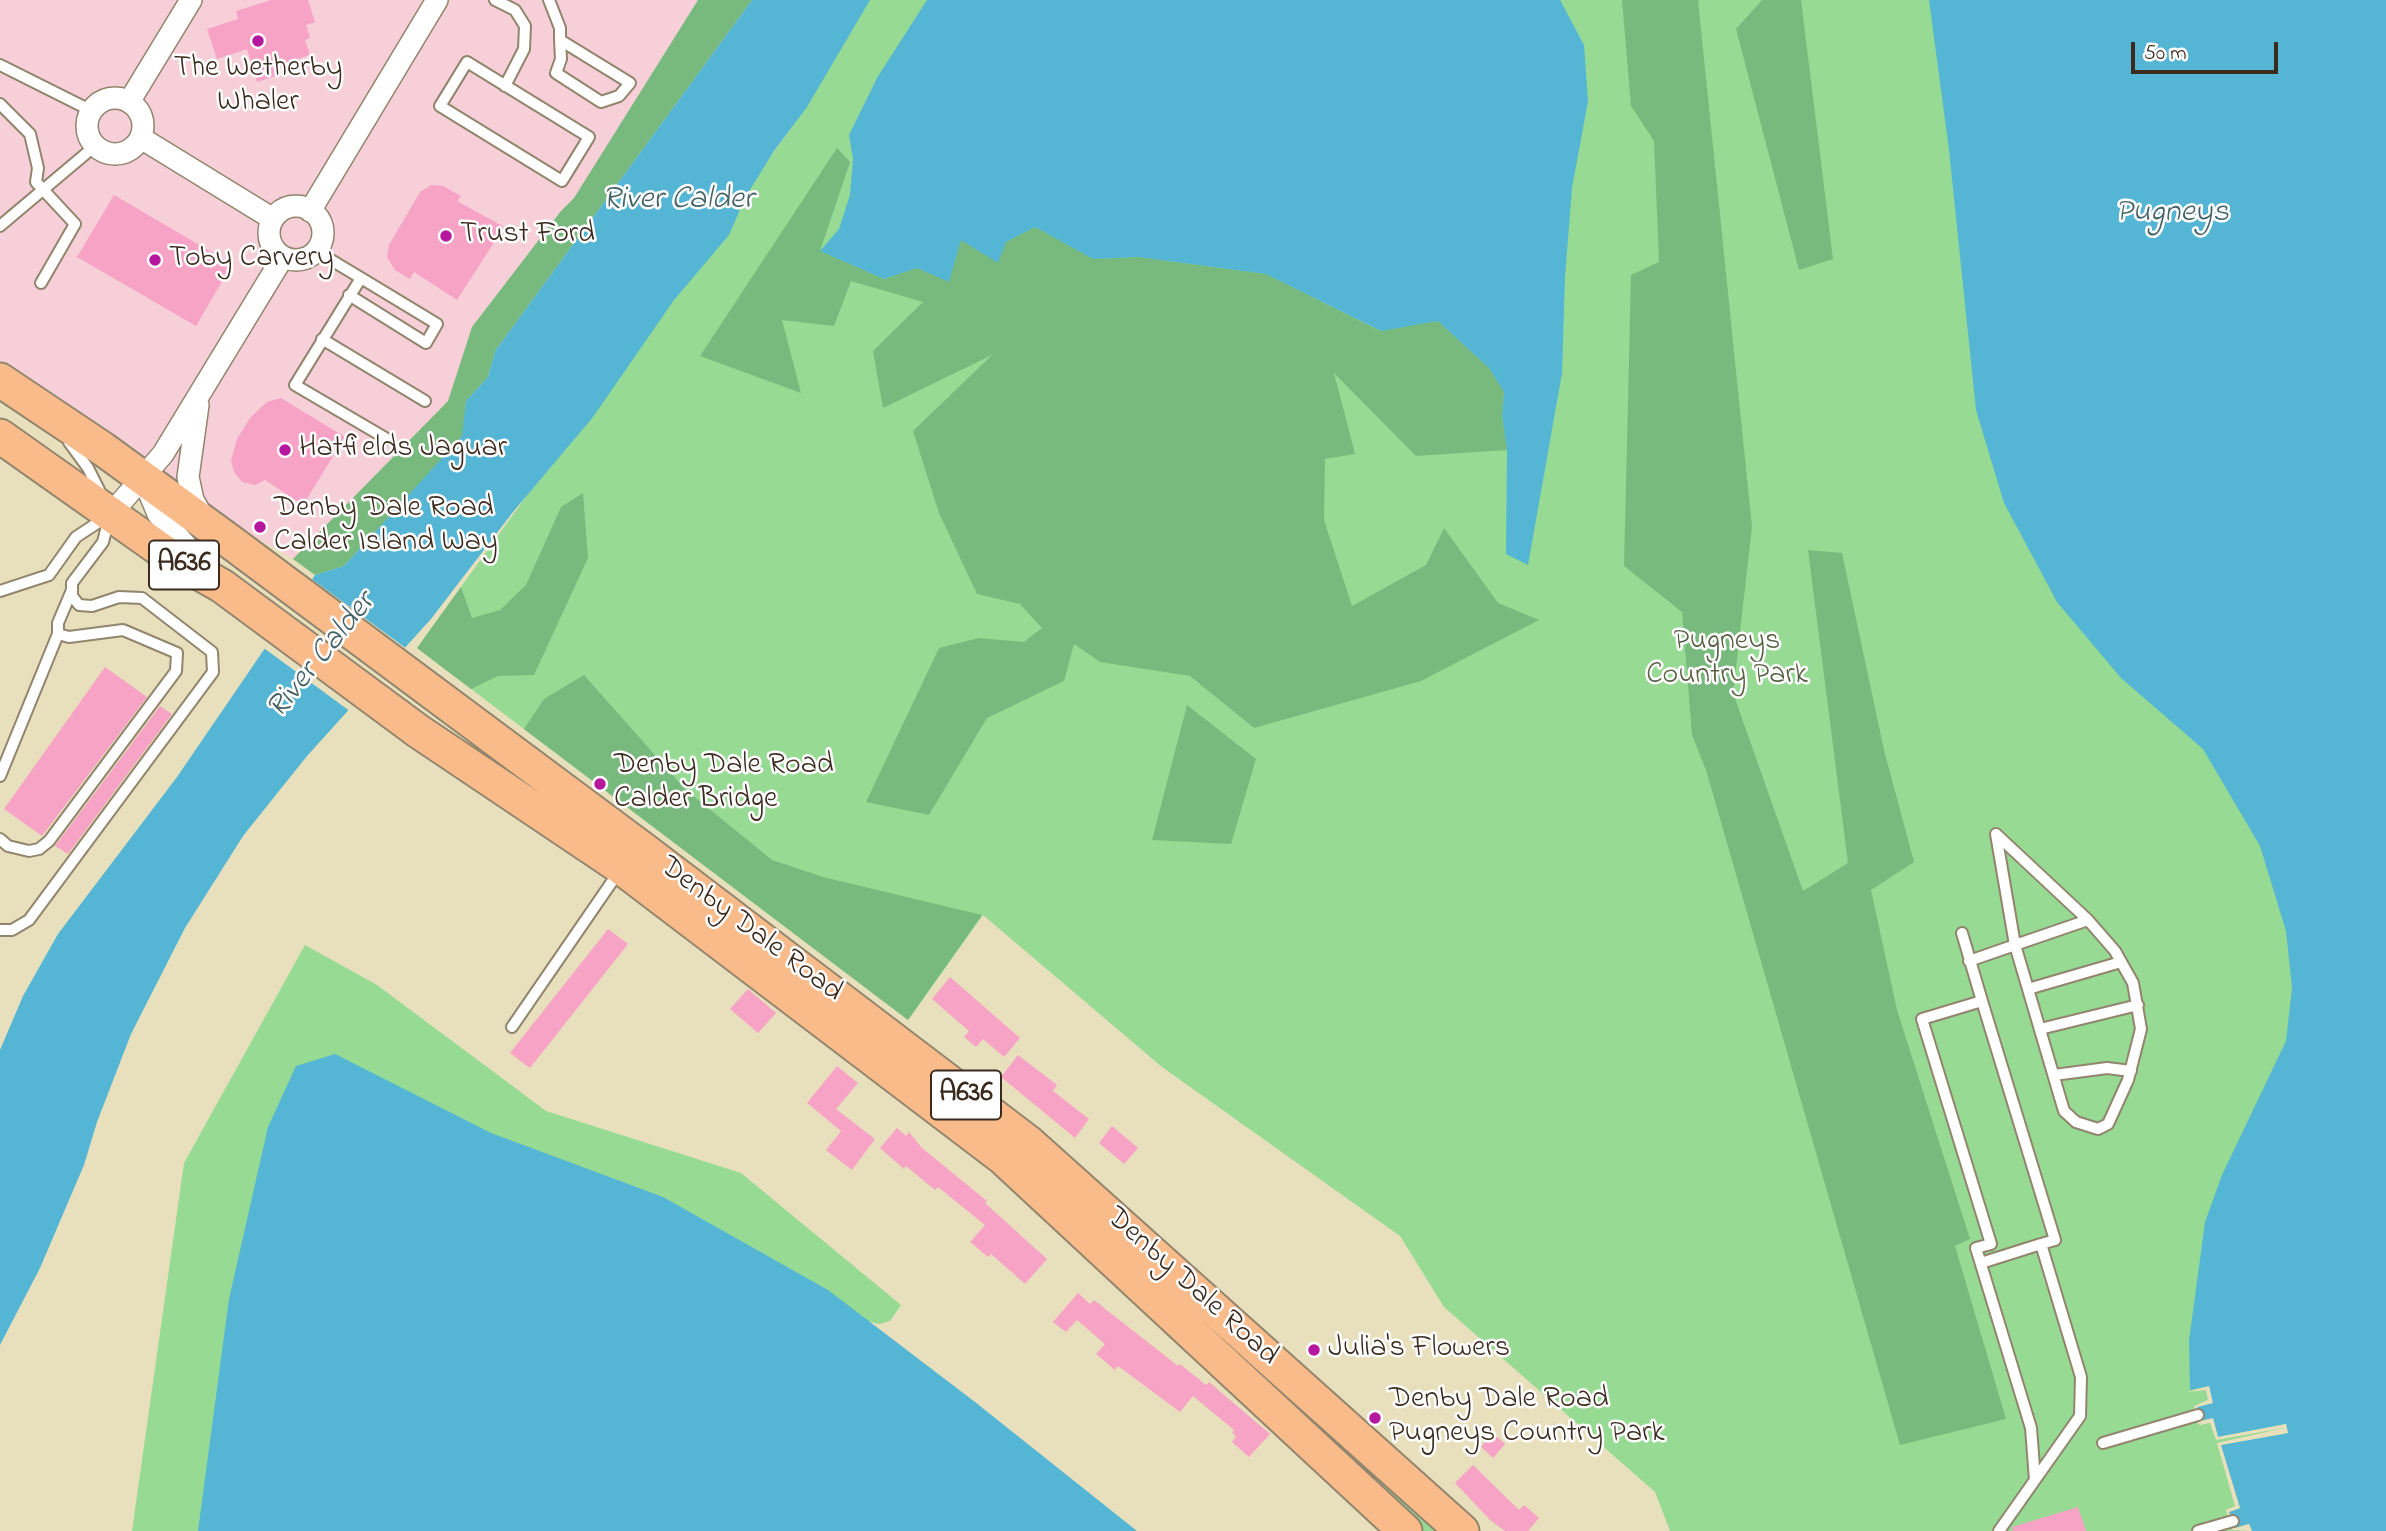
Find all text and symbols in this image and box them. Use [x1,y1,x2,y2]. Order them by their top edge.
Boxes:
scale bar [2134,28,2281,72]
marker: The Wetherby Whaler [250,33,266,49]
text: 50 m [2144,39,2187,69]
place label: The Wetherby Whaler [174,52,342,122]
water label: River Calder [602,183,754,221]
water label: Pugneys [2115,196,2229,234]
place label: Trust Ford [460,218,595,254]
marker: Trust Ford [438,228,454,244]
place label: Toby Carvery [169,242,334,278]
marker: Toby Carvery [147,252,163,268]
place label: Hatfields Jaguar [299,432,507,468]
marker: Hatfields Jaguar [277,442,293,458]
place label: Denby Dale Road Calder Island Way [274,492,498,562]
marker: Denby Dale Road Calder Island Way [252,519,268,535]
road number: A636 [149,540,219,590]
water label: River Calder [260,586,386,728]
park label: Pugneys Country Park [1646,625,1808,696]
place label: Denby Dale Road Calder Bridge [614,749,834,820]
marker: Denby Dale Road Calder Bridge [592,776,608,792]
street label: Denby Dale Road [651,851,849,1011]
road number: A636 [931,1070,1001,1120]
street label: Denby Dale Road [1097,1201,1285,1375]
place label: Julia's Flowers [1328,1332,1510,1368]
marker: Julia's Flowers [1306,1342,1322,1358]
place label: Denby Dale Road Pugneys Country Park [1389,1383,1665,1454]
marker: Denby Dale Road Pugneys Country Park [1367,1410,1383,1426]

